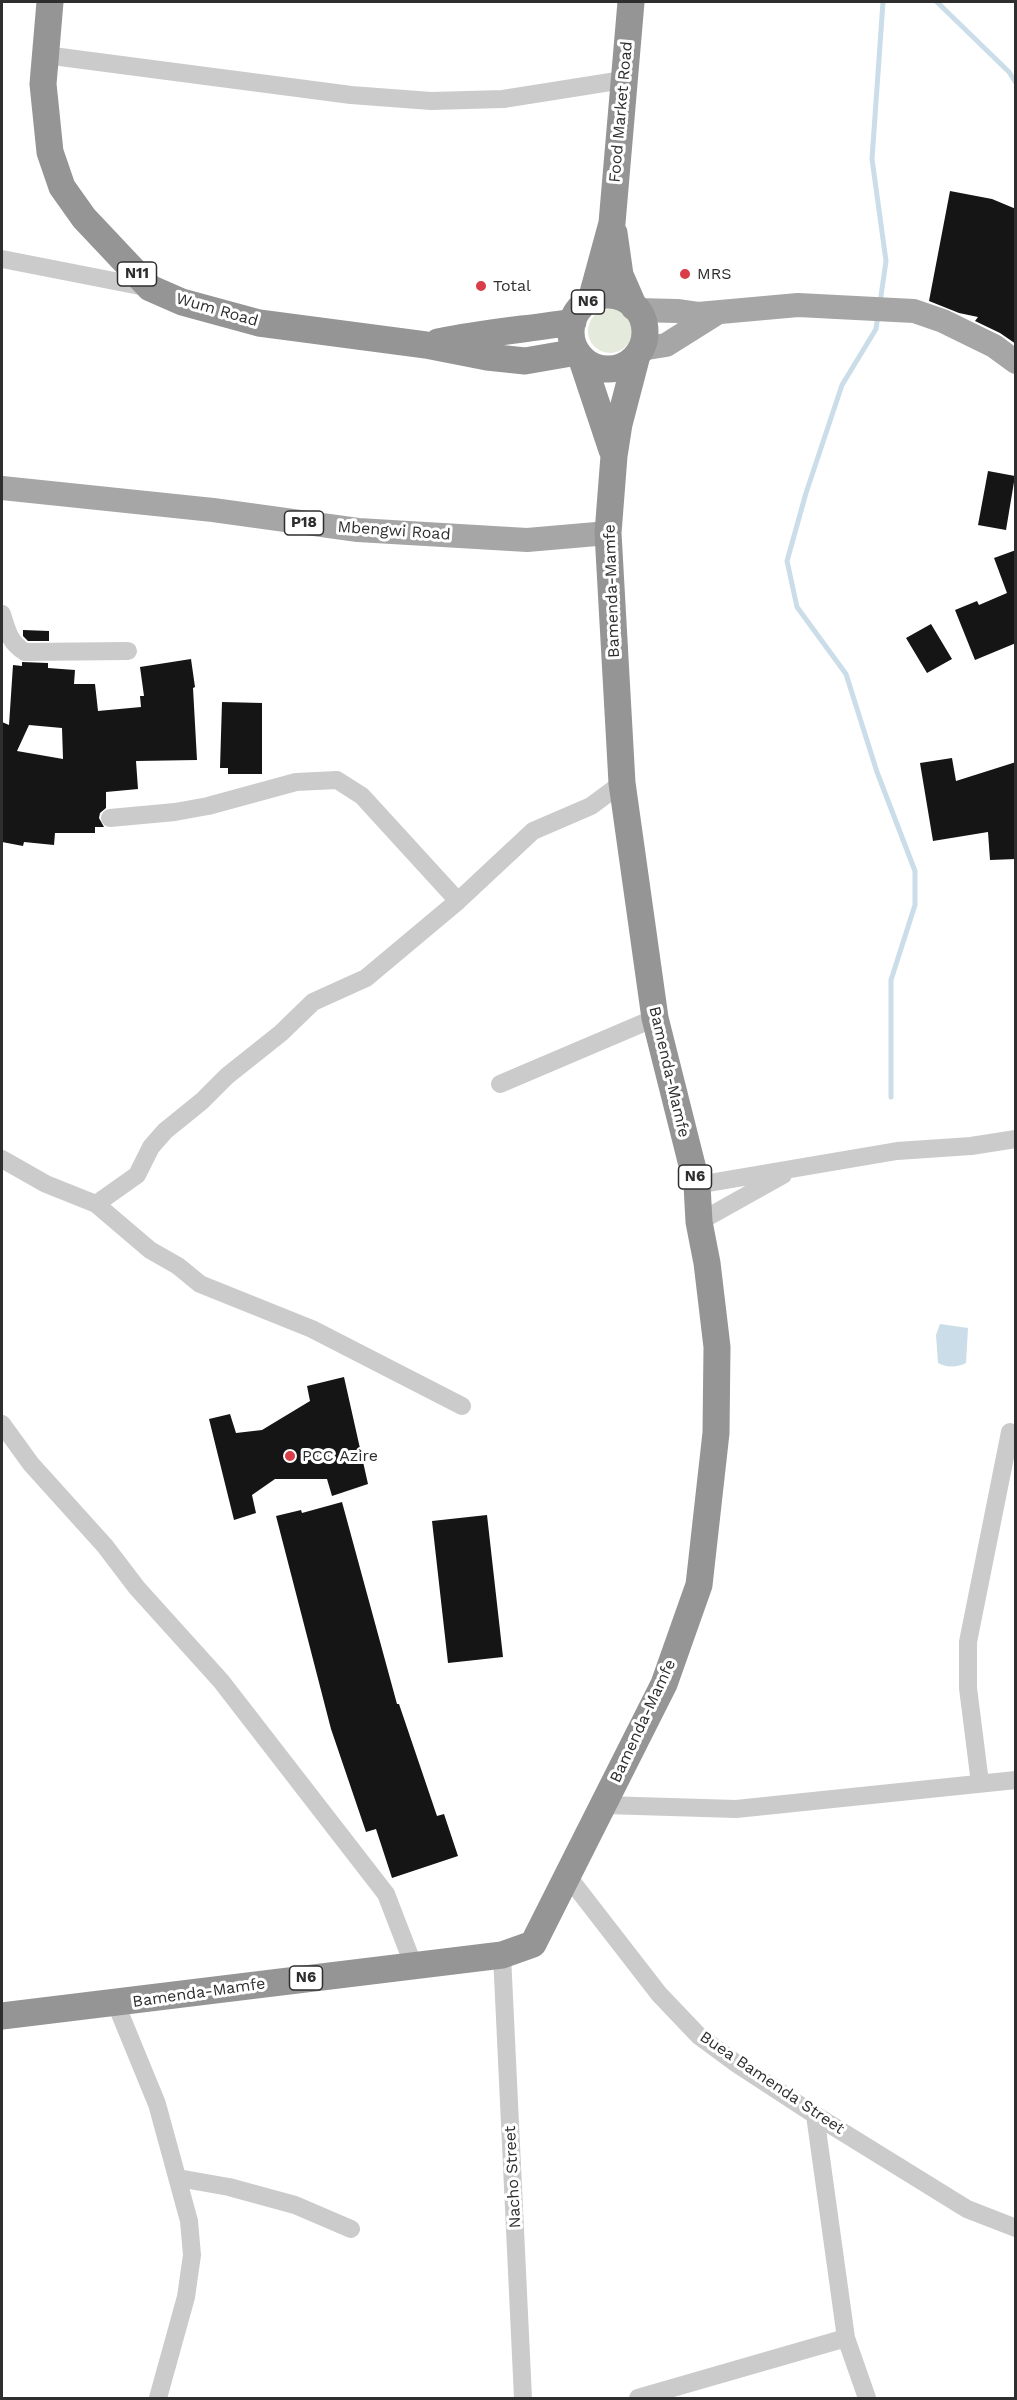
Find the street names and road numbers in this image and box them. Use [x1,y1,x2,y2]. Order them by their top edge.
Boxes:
street label: Food Market Road [605,41,637,183]
road number: N11 [118,262,156,286]
street label: Wum Road [174,289,260,331]
road number: N6 [572,290,604,314]
road number: P18 [284,511,324,535]
street label: Mbengwi Road [337,517,451,545]
street label: Bamenda-Mamfe [600,524,624,658]
street label: Bamenda-Mamfe [645,1005,693,1139]
road number: N6 [678,1165,712,1189]
street label: Bamenda-Mamfe [606,1656,680,1786]
road number: N6 [290,1966,322,1990]
street label: Bamenda-Mamfe [131,1974,267,2012]
street label: Buea Bamenda Street [696,2027,848,2139]
street label: Nacho Street [501,2125,525,2229]

